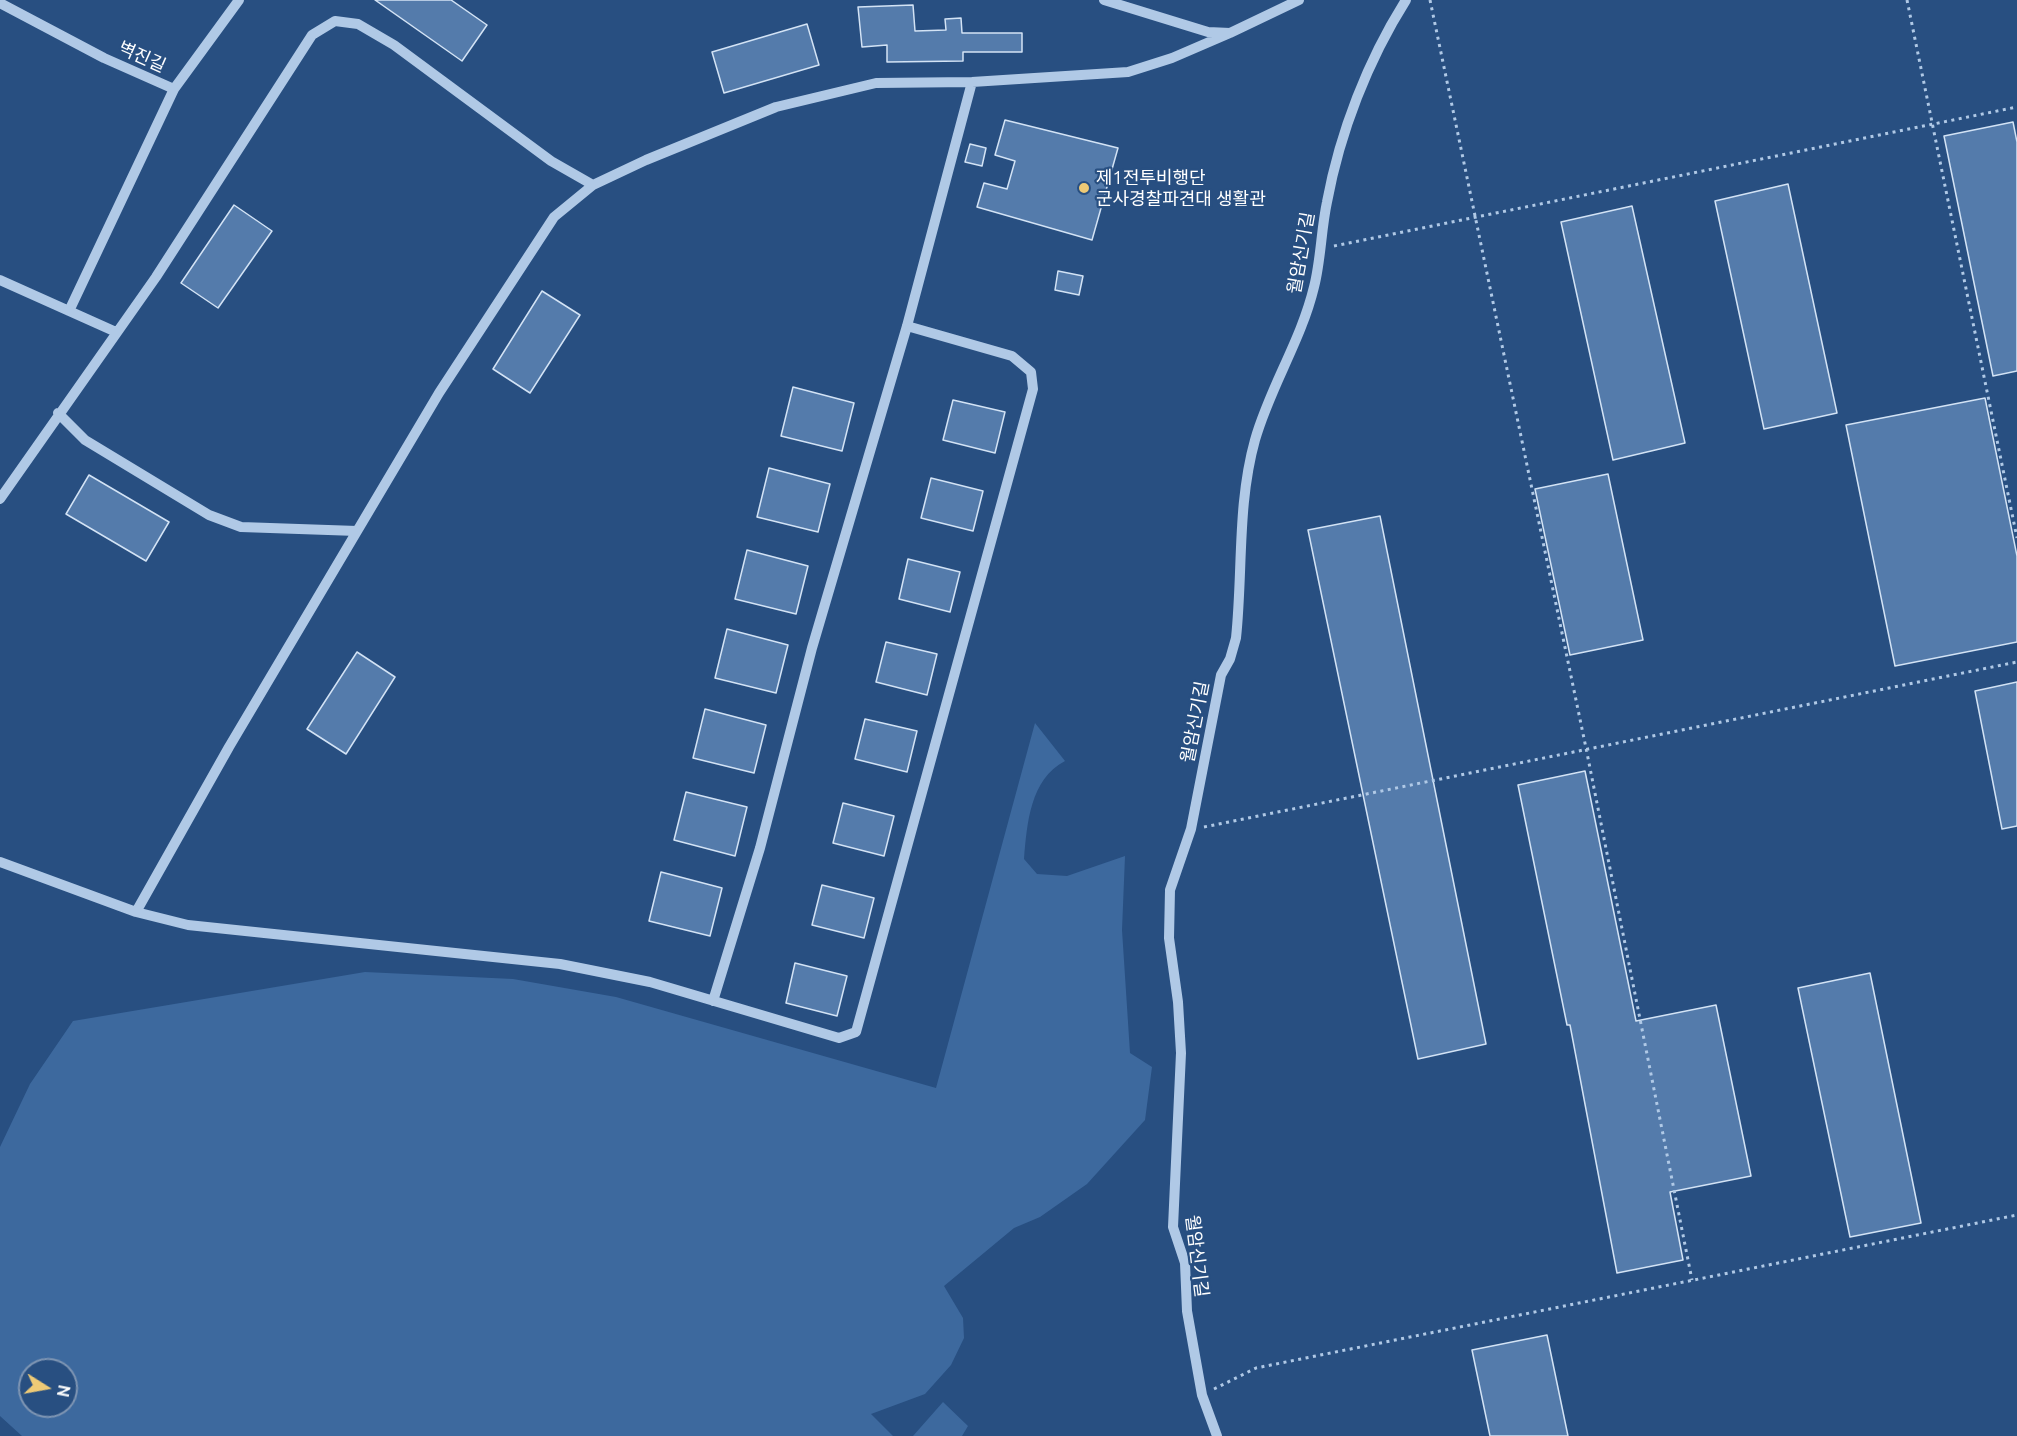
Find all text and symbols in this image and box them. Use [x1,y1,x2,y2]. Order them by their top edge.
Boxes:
street label: 벽진길 [115,37,169,77]
place label: 제1전투비행단 군사경찰파견대 생활관 [1096,167,1266,210]
marker: 제1전투비행단 군사경찰파견대 생활관 [1077,181,1091,195]
street label: 월암신기길 [1283,210,1319,296]
street label: 월암신기길 [1176,679,1214,765]
street label: 월암신기길 [1181,1214,1213,1298]
north arrow [18,1358,78,1418]
text: N [54,1383,74,1399]

